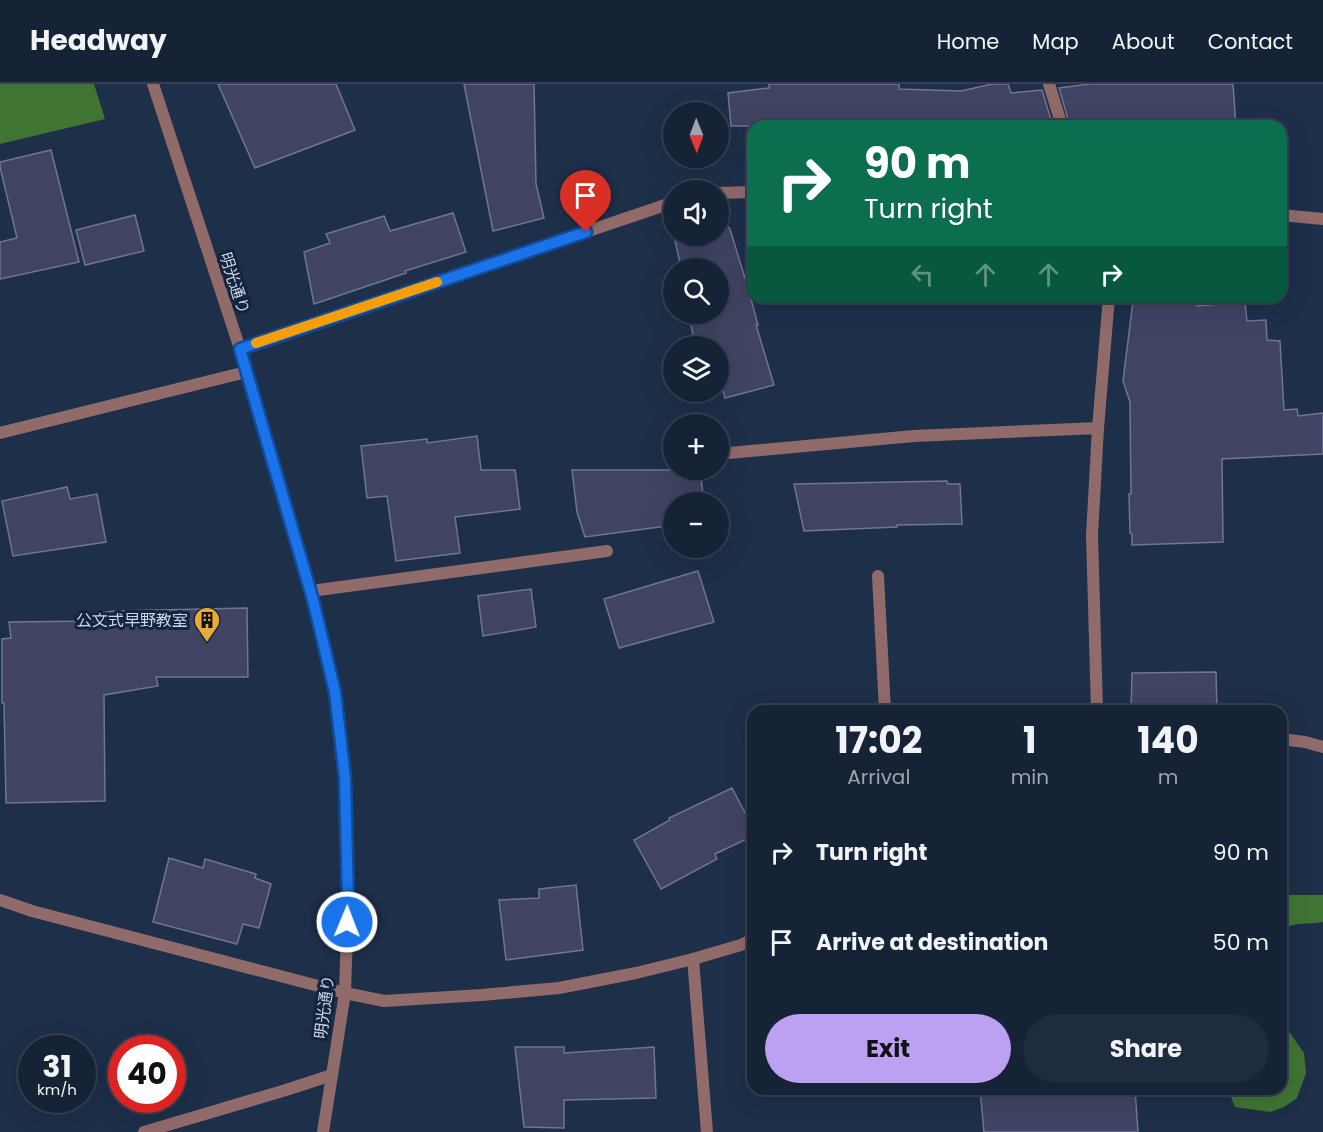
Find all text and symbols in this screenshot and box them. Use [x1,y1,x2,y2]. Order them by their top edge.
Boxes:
text: Headway [30,21,167,60]
text: Home [937,27,999,56]
text: Map [1032,27,1079,56]
text: About [1112,27,1175,56]
text: Contact [1208,27,1293,56]
north arrow [663,102,729,168]
map controls [663,102,729,558]
text: 90 m [864,134,971,193]
icon: right [765,144,843,222]
pin [560,170,611,232]
icon: arrive [569,179,602,212]
button: sound [663,180,729,246]
text: Turn right [864,190,993,227]
street label: 明光通り [214,249,255,317]
button: search [663,258,729,324]
icon: left [906,258,939,291]
icon: ahead [969,258,1002,291]
icon: ahead [1032,258,1065,291]
icon: right [1095,258,1128,291]
button: layers [663,336,729,402]
button: + [663,414,729,480]
button: − [663,492,729,558]
building icon: 公文式早野教室 [192,605,222,643]
place label: 公文式早野教室 [76,609,188,632]
text: 17:02 [835,715,922,766]
text: 1 [1023,715,1037,766]
text: 140 [1137,715,1199,766]
text: Arrival [847,763,910,791]
text: min [1011,763,1049,791]
text: m [1158,763,1178,791]
icon: right [765,836,798,869]
text: Turn right [816,837,927,868]
text: 90 m [1213,837,1269,868]
position arrow [315,890,379,954]
icon: arrive [765,926,798,959]
text: Arrive at destination [816,927,1048,958]
text: 50 m [1213,927,1269,958]
street label: 明光通り [309,974,340,1040]
button: Exit [765,1014,1011,1083]
button: Share [1023,1014,1269,1083]
speed limit sign: 40 [108,1035,186,1113]
text: 31 [42,1045,72,1088]
text: km/h [37,1079,77,1100]

